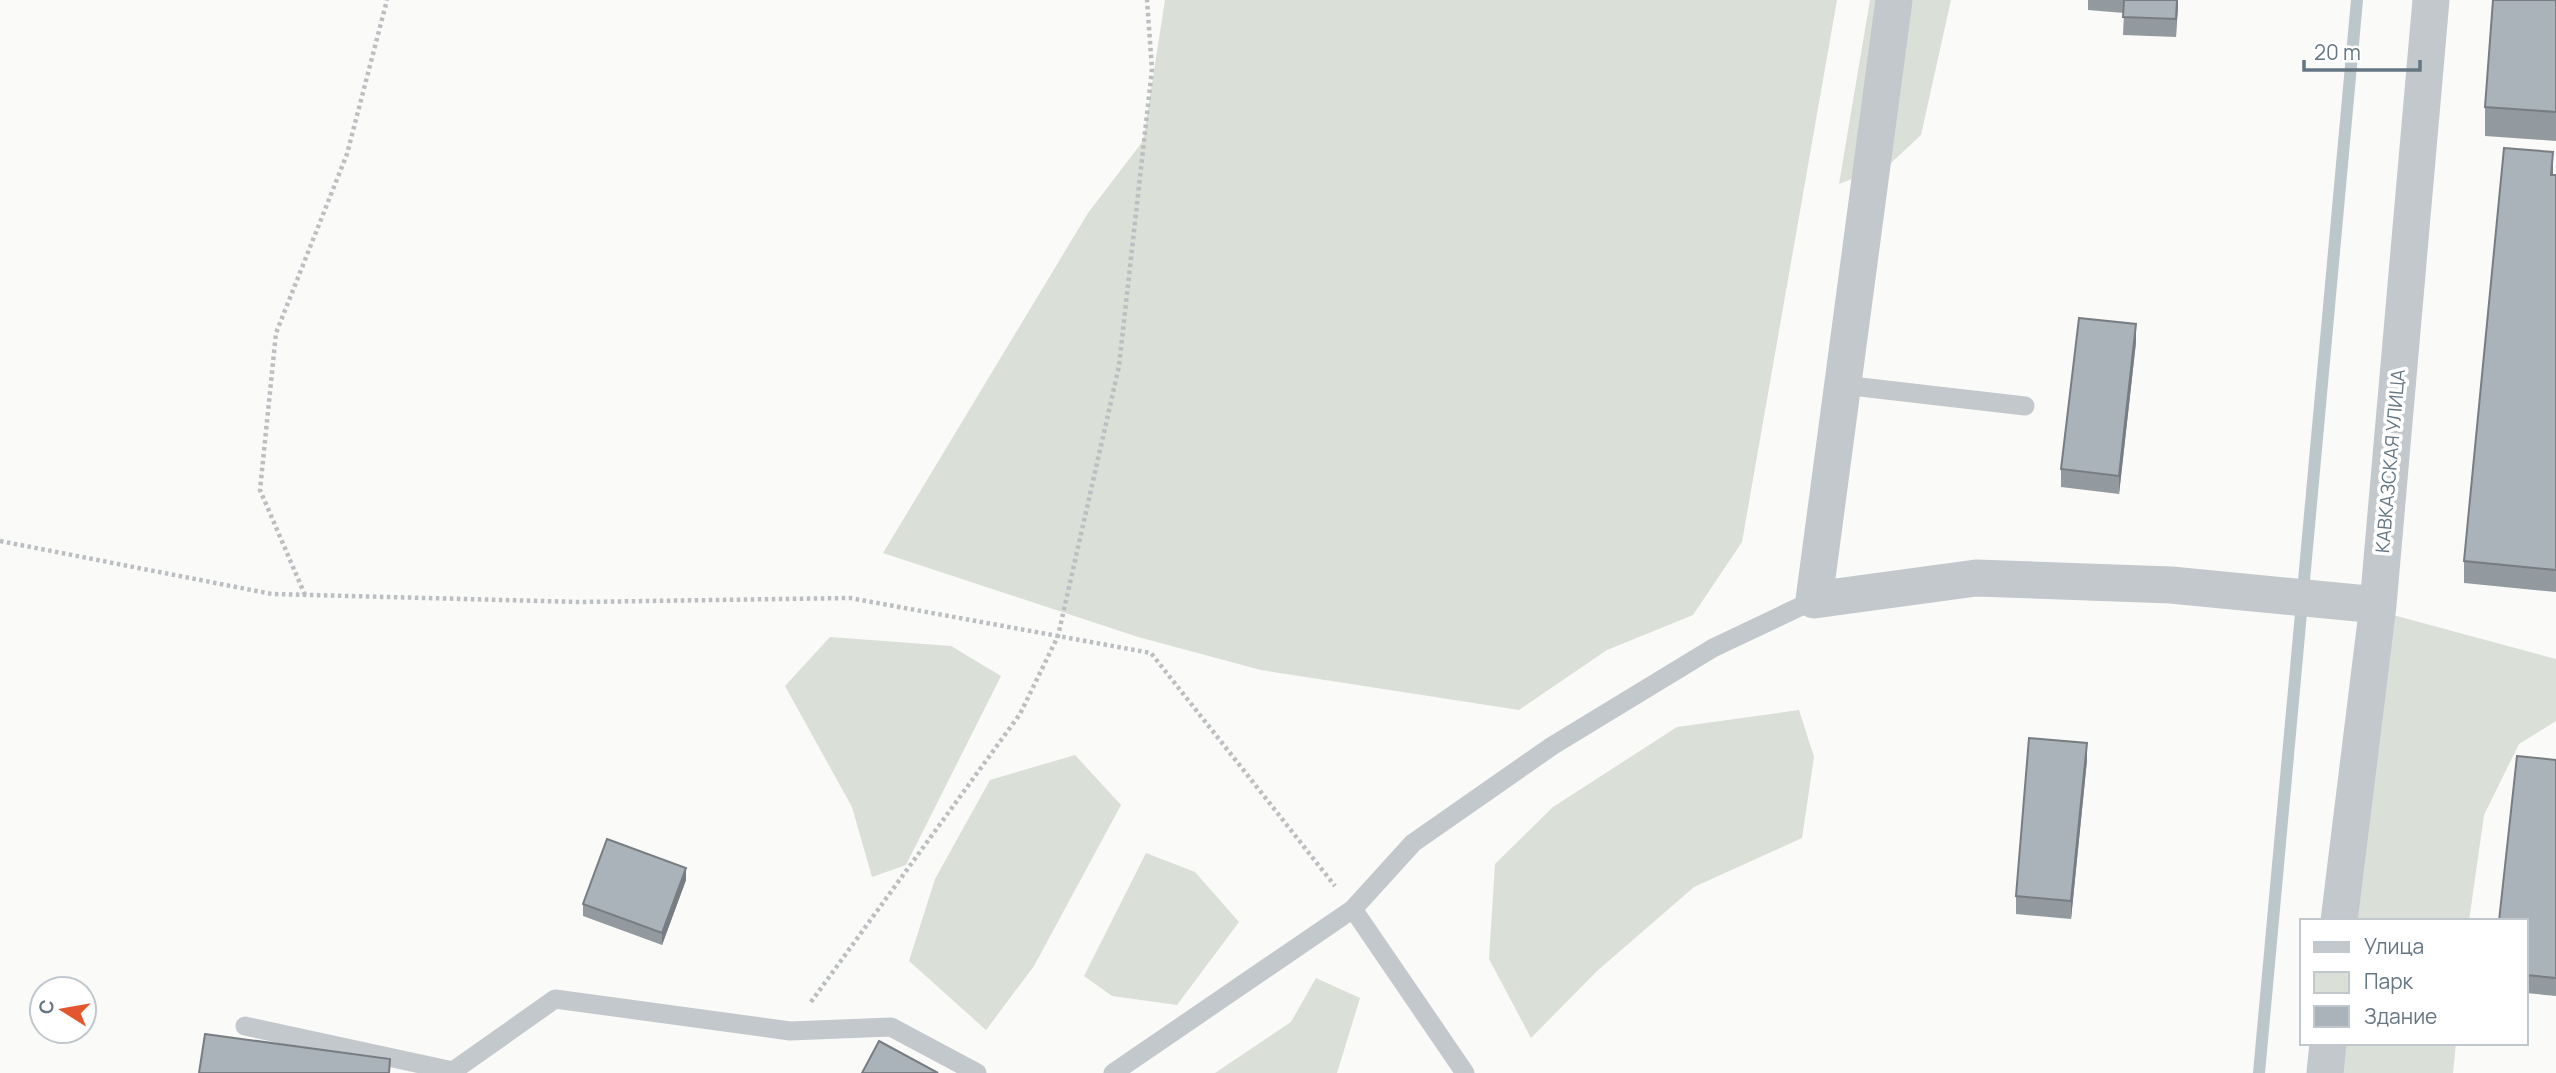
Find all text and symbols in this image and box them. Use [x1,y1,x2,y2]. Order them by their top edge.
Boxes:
scale bar [2304,28,2420,72]
text: 20 m [2314,38,2361,66]
street label: КАВКАЗСКАЯ УЛИЦА [2369,368,2411,554]
legend [2300,919,2528,1045]
text: Улица [2364,932,2424,960]
text: Парк [2364,967,2414,995]
north arrow [28,975,98,1045]
text: С [32,997,60,1016]
text: Здание [2364,1002,2437,1030]

